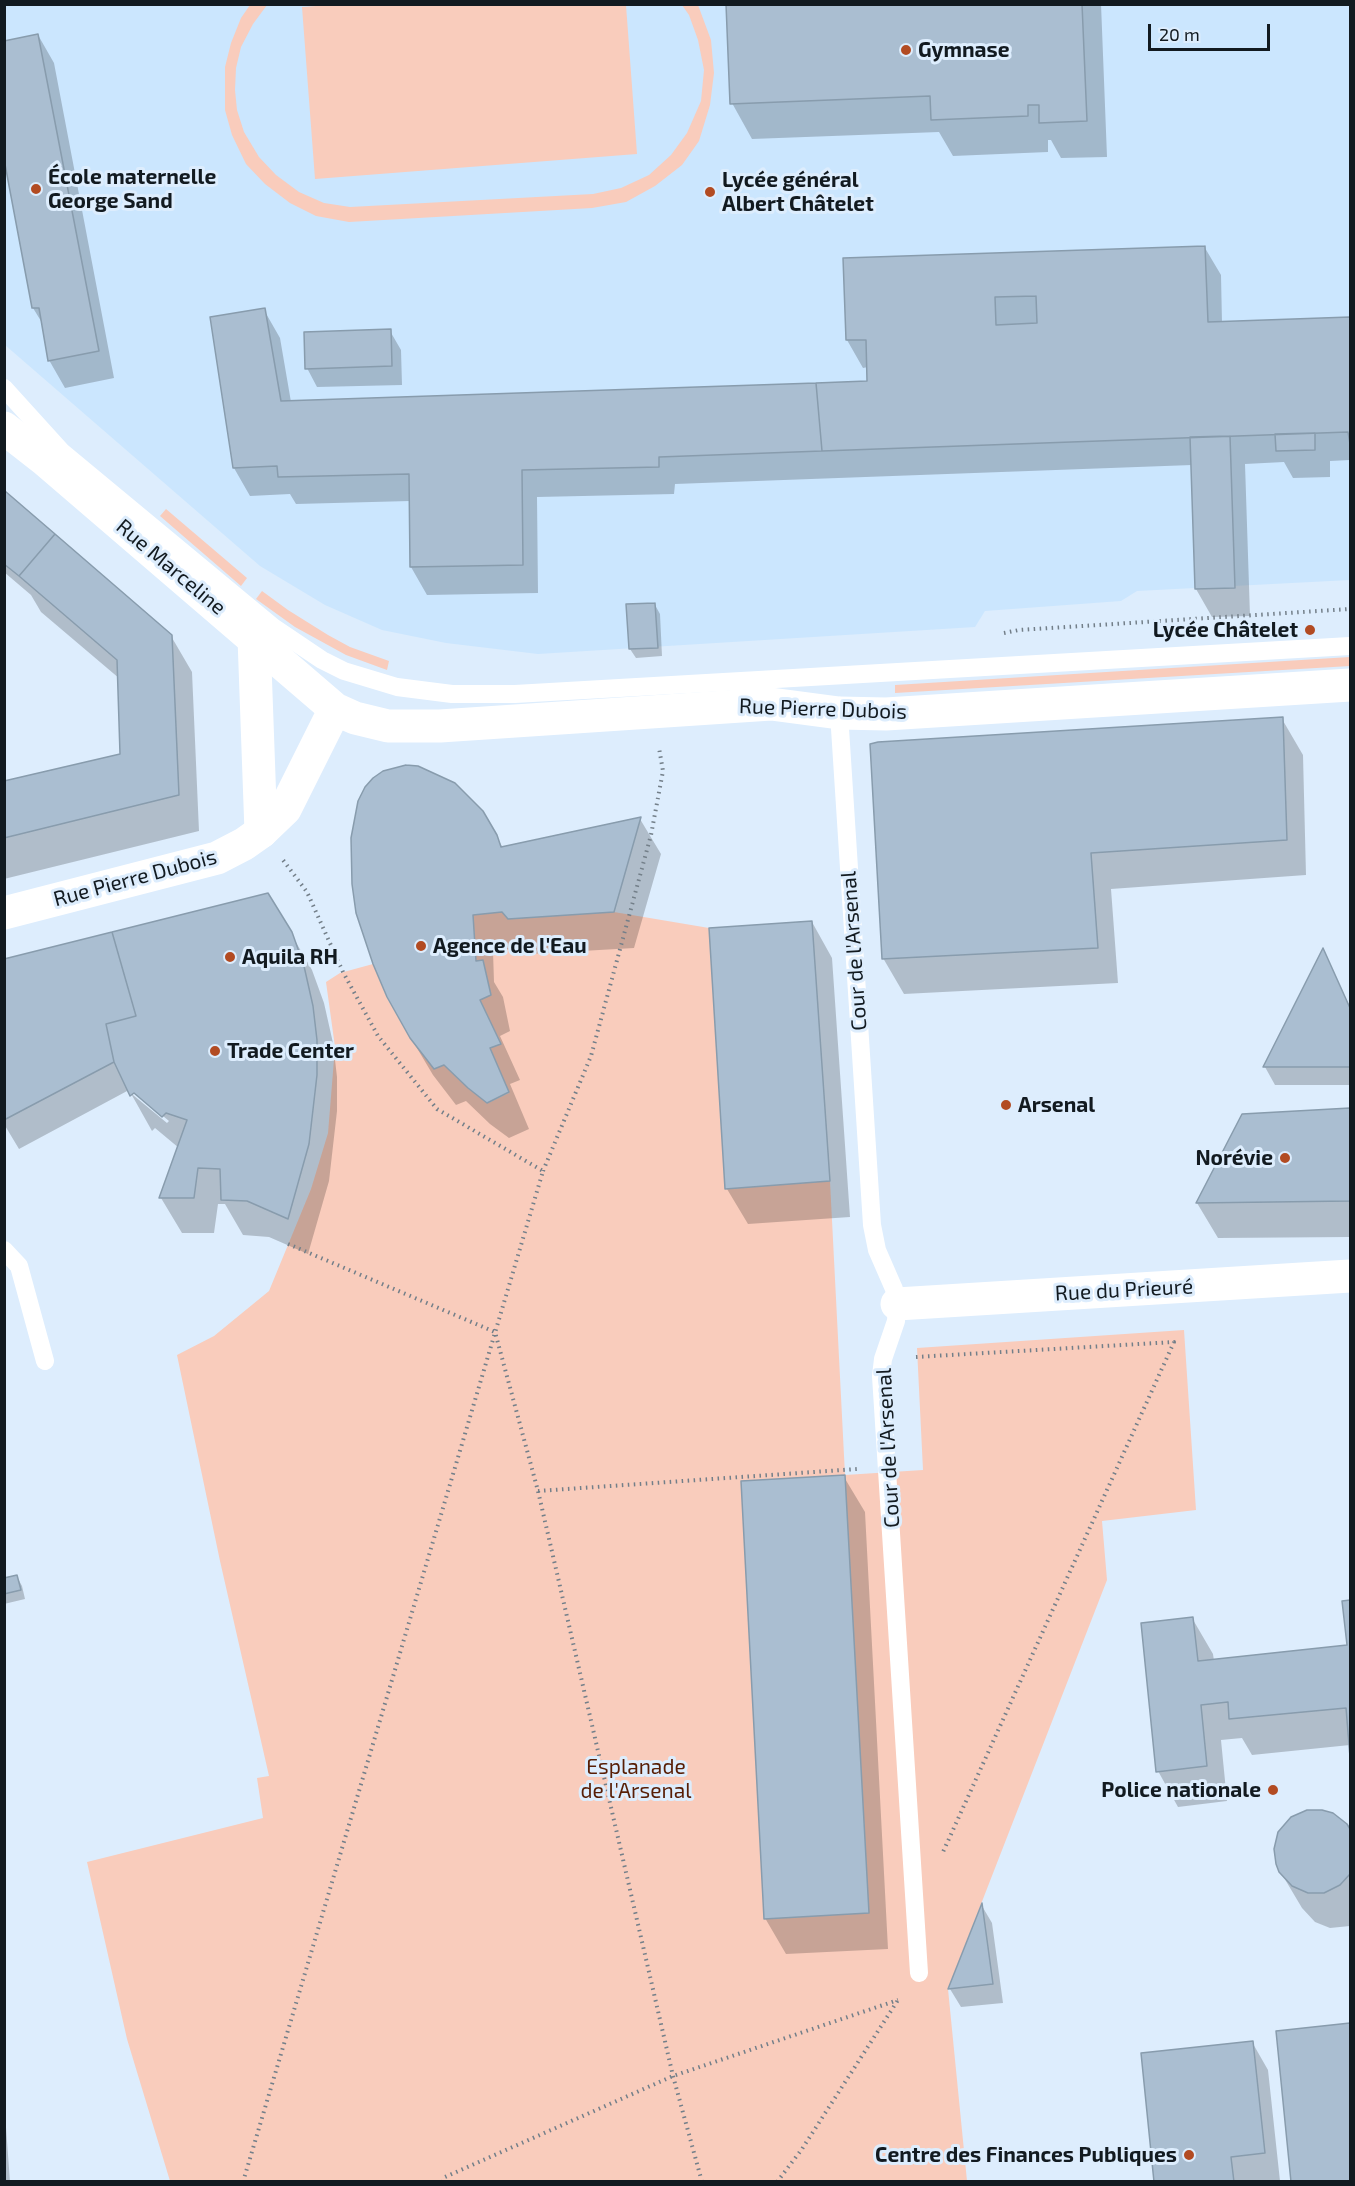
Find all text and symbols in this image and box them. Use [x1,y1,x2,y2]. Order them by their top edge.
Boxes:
scale bar [1151,12,1272,50]
text: 20 m [1159,23,1200,45]
place label: Gymnase [918,37,1010,63]
marker: Gymnase [899,43,913,57]
place label: École maternelle George Sand [48,164,216,214]
place label: Lycée général Albert Châtelet [722,167,874,217]
marker: École maternelle George Sand [29,182,43,196]
marker: Lycée général Albert Châtelet [703,185,717,199]
street label: Rue Marceline [111,514,231,620]
place label: Lycée Châtelet [1153,617,1298,643]
marker: Lycée Châtelet [1303,623,1317,637]
street label: Rue Pierre Dubois [739,693,907,725]
street label: Rue Pierre Dubois [51,844,219,912]
street label: Cour de l'Arsenal [836,870,872,1032]
place label: Agence de l'Eau [433,933,587,959]
marker: Agence de l'Eau [414,939,428,953]
place label: Aquila RH [242,944,338,970]
marker: Aquila RH [223,950,237,964]
place label: Trade Center [227,1038,354,1064]
marker: Trade Center [208,1044,222,1058]
place label: Arsenal [1018,1092,1095,1118]
marker: Arsenal [999,1098,1013,1112]
place label: Norévie [1195,1145,1273,1171]
marker: Norévie [1278,1151,1292,1165]
street label: Rue du Prieuré [1054,1274,1194,1306]
street label: Cour de l'Arsenal [871,1368,905,1528]
park label: Esplanade de l'Arsenal [581,1754,691,1804]
place label: Police nationale [1101,1777,1261,1803]
marker: Police nationale [1266,1783,1280,1797]
place label: Centre des Finances Publiques [875,2142,1177,2168]
marker: Centre des Finances Publiques [1182,2148,1196,2162]

